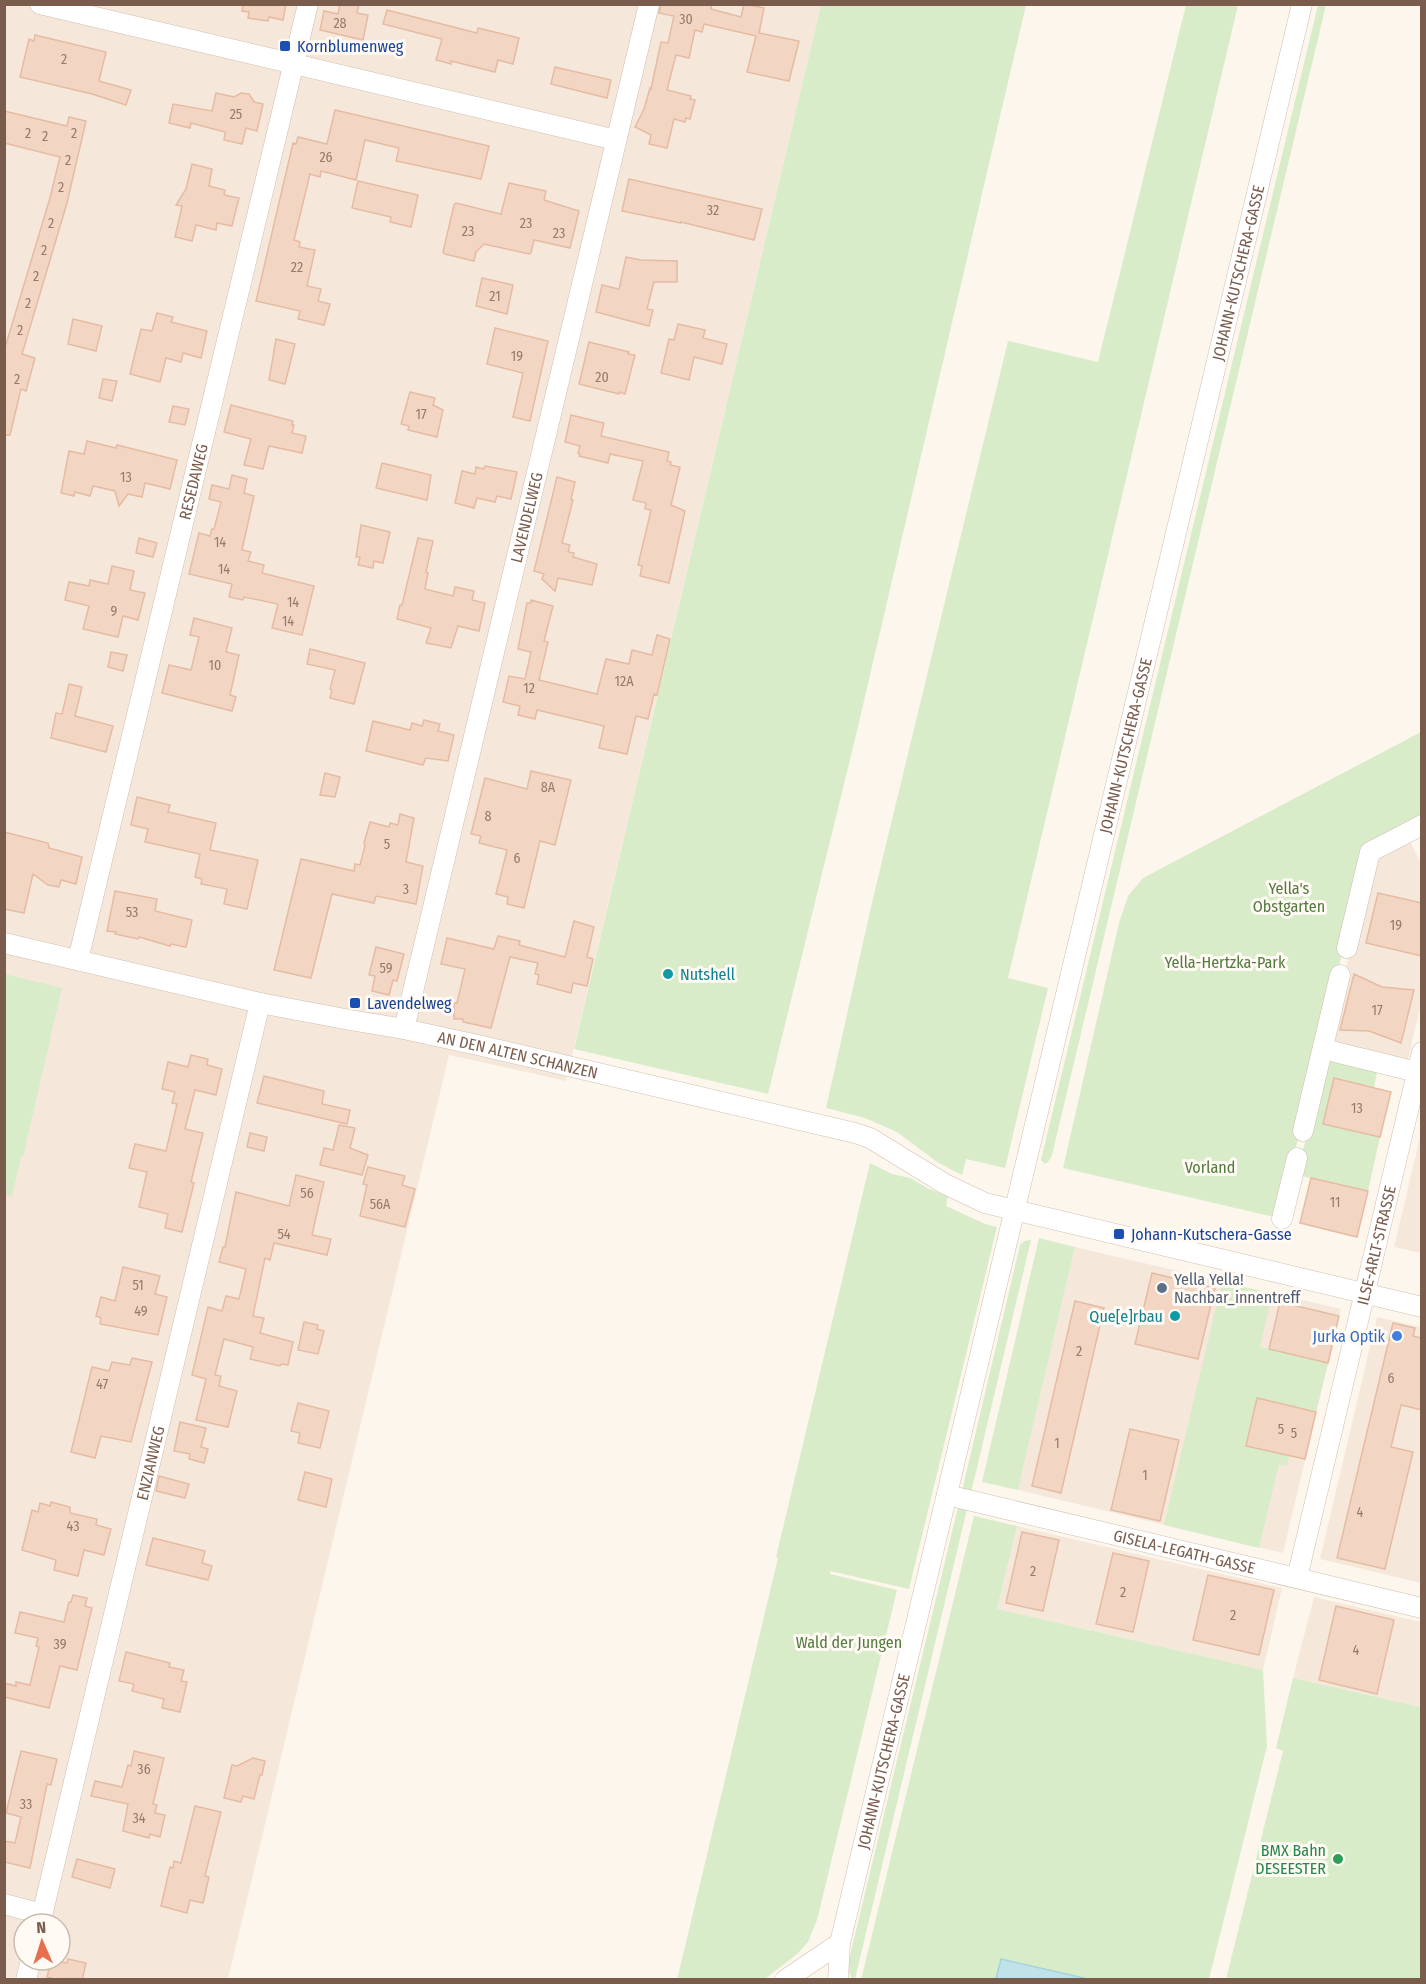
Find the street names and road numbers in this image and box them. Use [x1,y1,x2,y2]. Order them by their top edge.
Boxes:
street label: JOHANN-KUTSCHERA-GASSE [1208,183,1269,363]
street label: RESEDAWEG [175,442,212,522]
street label: LAVENDELWEG [507,470,547,565]
street label: JOHANN-KUTSCHERA-GASSE [1096,656,1156,835]
street label: AN DEN ALTEN SCHANZEN [436,1028,600,1083]
street label: ILSE-ARLT-STRASSE [1353,1184,1400,1307]
street label: ENZIANWEG [133,1424,169,1502]
street label: GISELA-LEGATH-GASSE [1111,1526,1257,1578]
street label: JOHANN-KUTSCHERA-GASSE [854,1672,914,1851]

